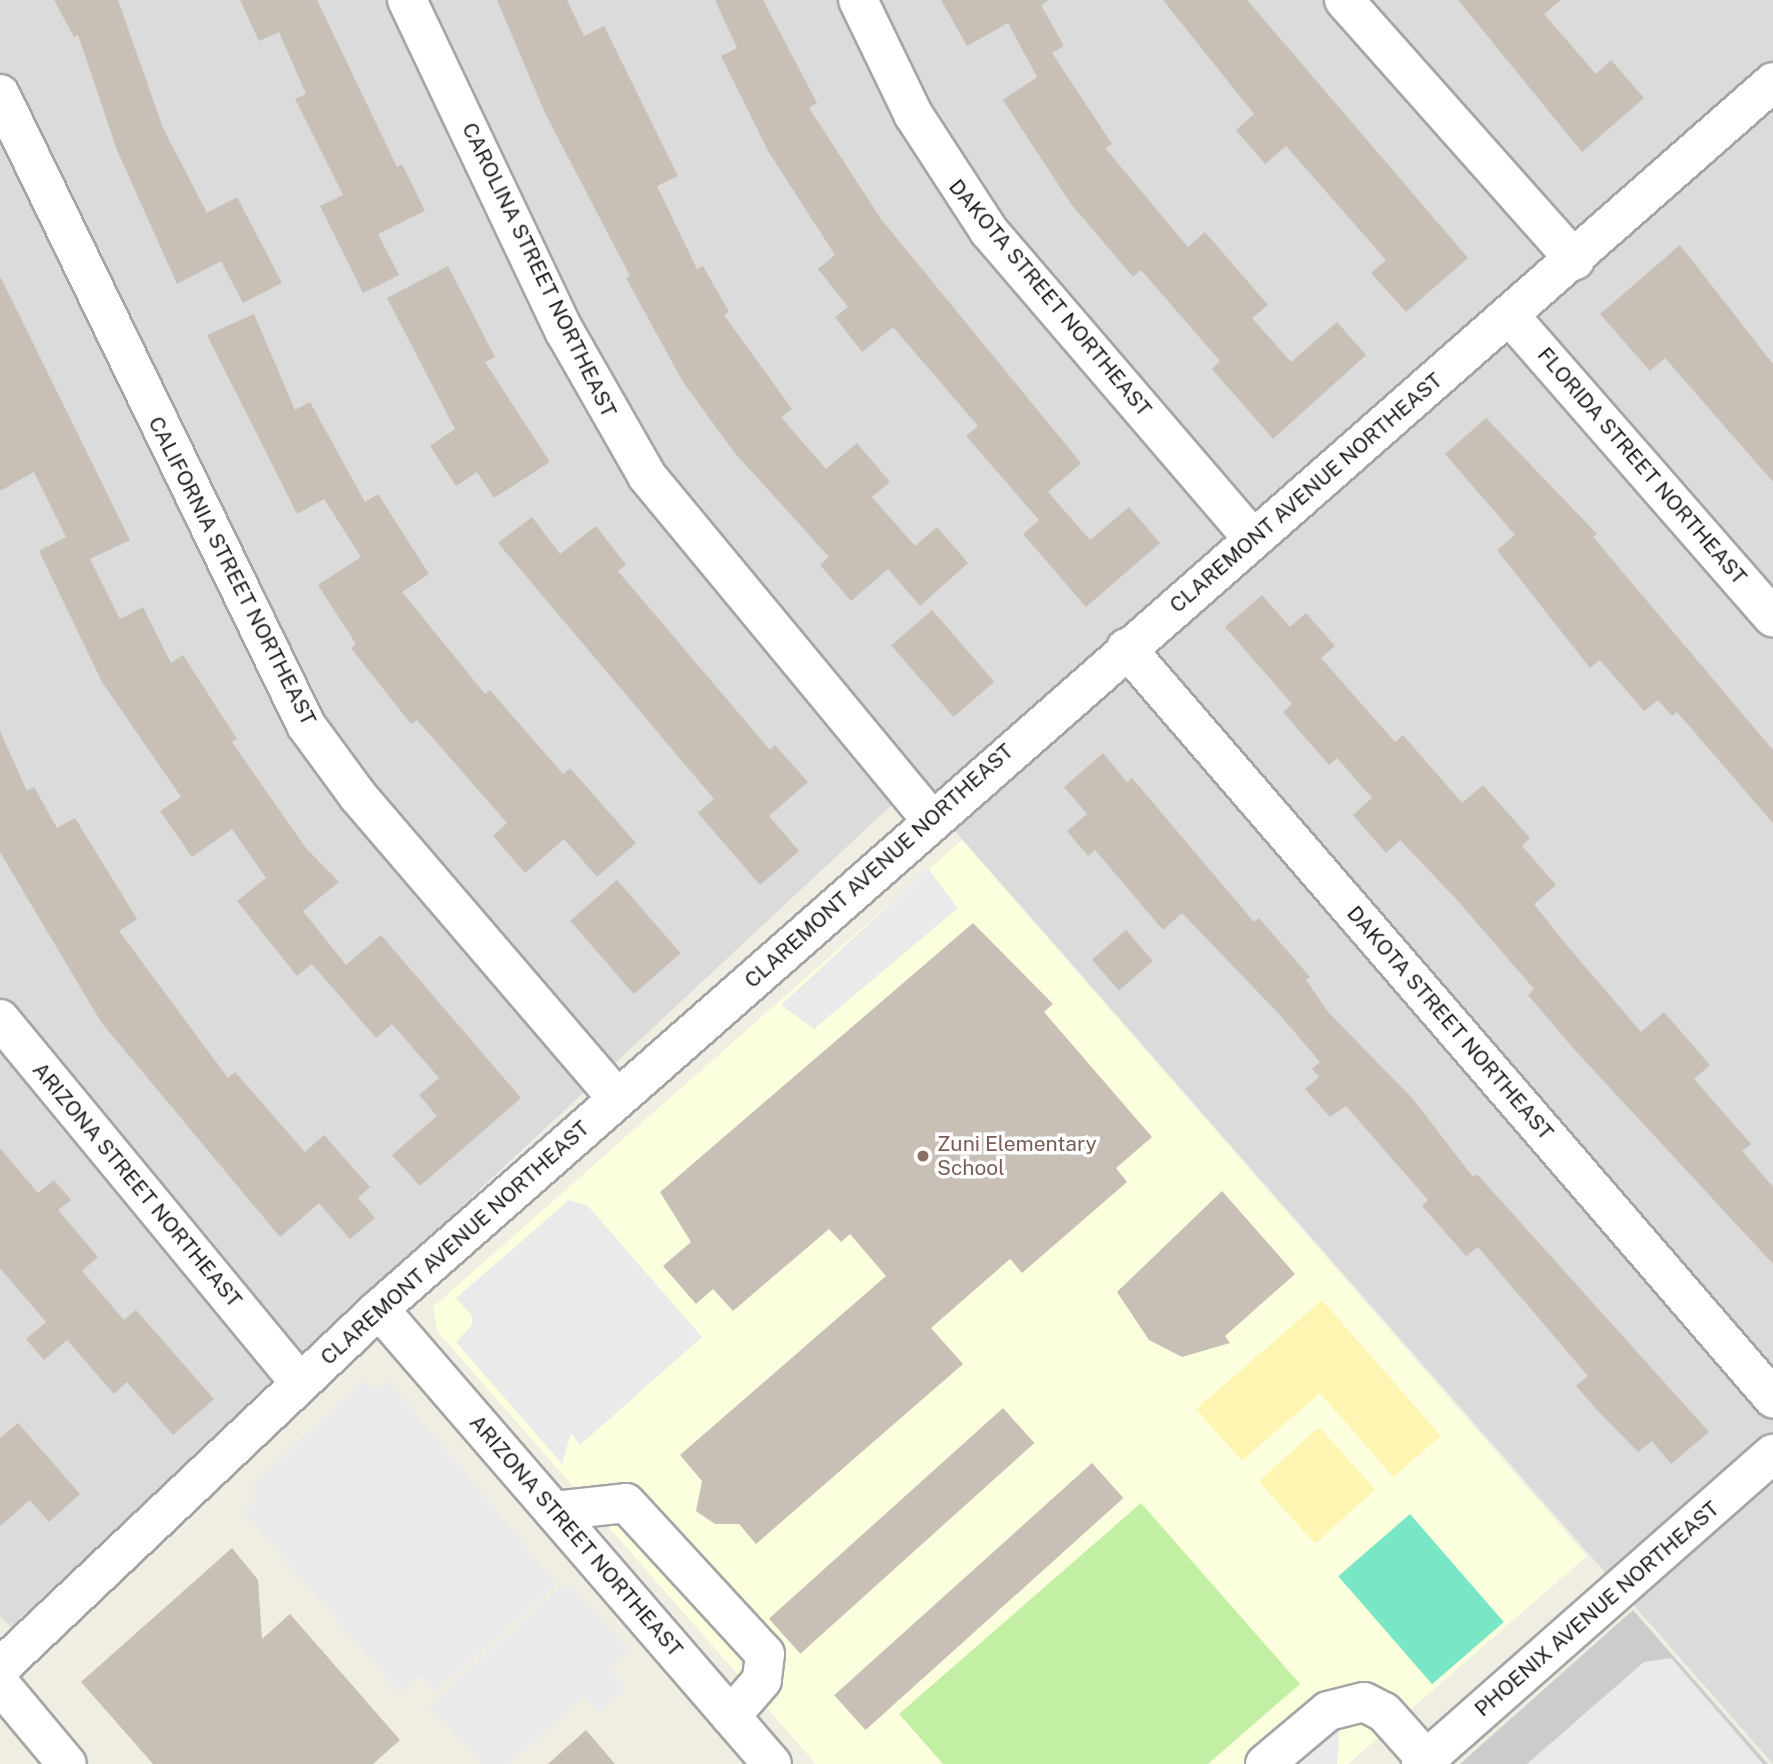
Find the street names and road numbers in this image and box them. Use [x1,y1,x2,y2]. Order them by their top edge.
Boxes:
street label: CAROLINA STREET NORTHEAST [457,119,621,421]
street label: DAKOTA STREET NORTHEAST [943,174,1157,422]
street label: FLORIDA STREET NORTHEAST [1532,342,1752,590]
street label: CLAREMONT AVENUE NORTHEAST [1165,368,1447,618]
street label: CALIFORNIA STREET NORTHEAST [143,412,321,730]
street label: CLAREMONT AVENUE NORTHEAST [740,739,1018,993]
street label: DAKOTA STREET NORTHEAST [1342,901,1558,1145]
street label: ARIZONA STREET NORTHEAST [27,1058,247,1312]
street label: CLAREMONT AVENUE NORTHEAST [316,1116,594,1370]
street label: ARIZONA STREET NORTHEAST [464,1410,688,1662]
street label: PHOENIX AVENUE NORTHEAST [1470,1496,1724,1722]

